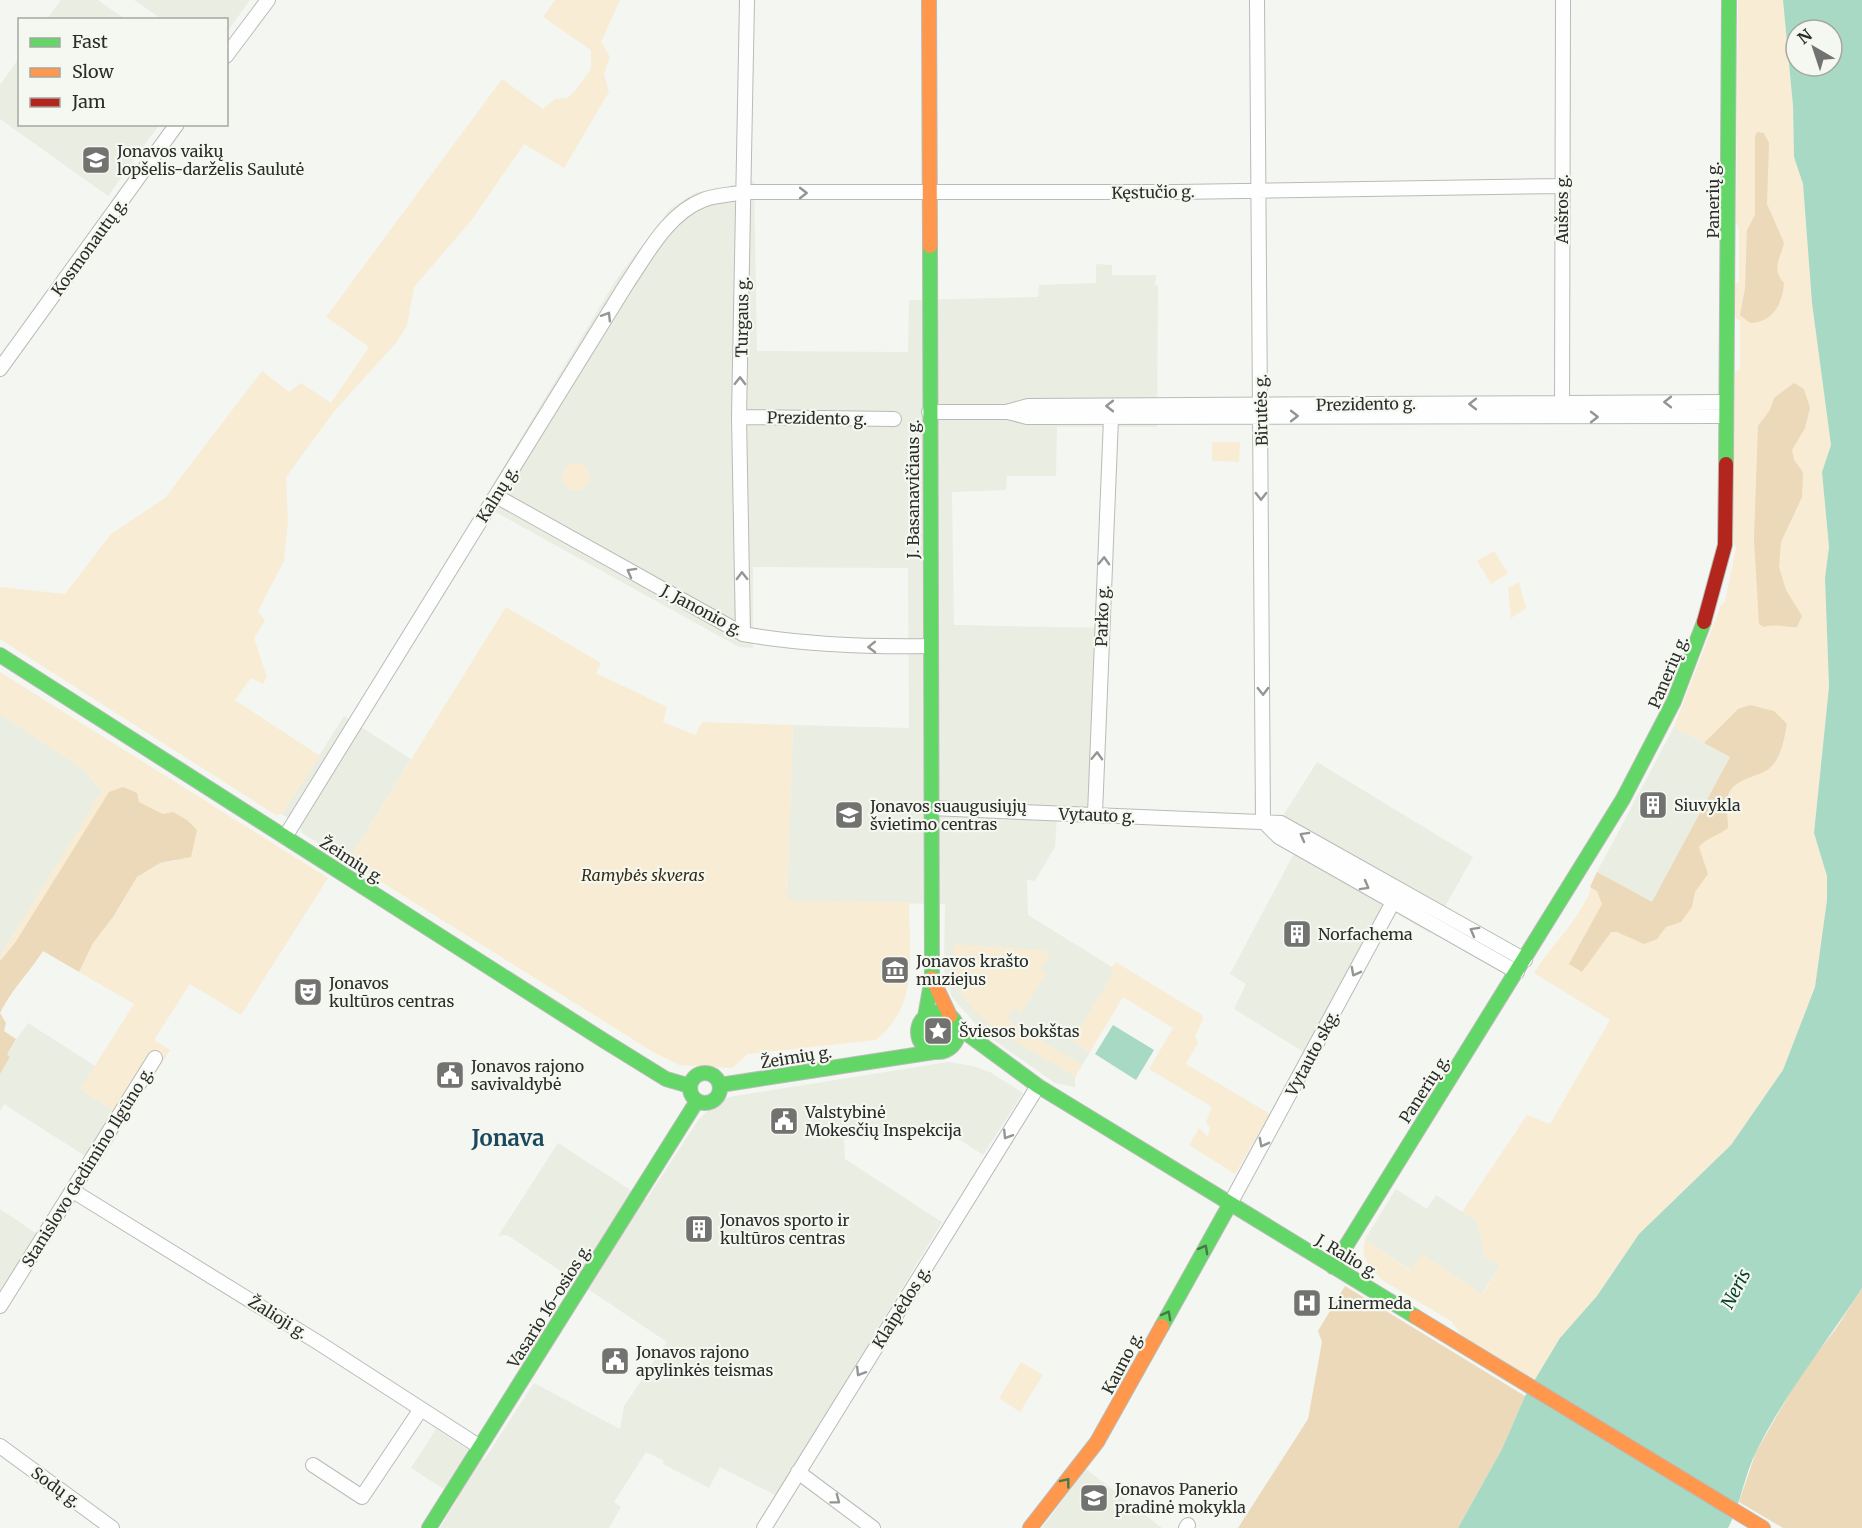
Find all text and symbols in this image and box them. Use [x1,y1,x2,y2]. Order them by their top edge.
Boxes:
legend [18,18,228,126]
north arrow [1784,18,1844,78]
text: N [1793,24,1816,48]
text: Fast [72,30,108,53]
text: Slow [72,60,115,83]
text: Jam [71,90,106,113]
place label: Jonavos vaikų lopšelis-darželis Saulutė [116,141,304,179]
school or university icon: Jonavos vaikų lopšelis-darželis Saulutė [80,144,112,176]
street label: Panerių g. [1703,161,1723,239]
street label: Aušros g. [1552,174,1572,245]
street label: Kęstučio g. [1111,181,1195,203]
one-way arrow [798,187,807,199]
street label: Kosmonautų g. [47,194,131,300]
street label: Turgaus g. [731,276,753,358]
one-way arrow [599,312,610,323]
street label: Birutės g. [1250,374,1272,446]
one-way arrow [734,376,746,385]
street label: Prezidento g. [1316,393,1416,415]
one-way arrow [1663,396,1672,408]
one-way arrow [1468,398,1477,410]
one-way arrow [1105,400,1114,412]
street label: Prezidento g. [767,407,867,429]
one-way arrow [1290,410,1299,423]
one-way arrow [1590,411,1599,423]
street label: J. Basanavičiaus g. [903,419,923,560]
street label: Kalnų g. [472,462,522,526]
one-way arrow [1255,491,1267,500]
one-way arrow [1097,557,1110,566]
one-way arrow [627,568,637,579]
one-way arrow [736,571,748,580]
street label: J. Janonio g. [657,580,746,640]
street label: Parko g. [1091,585,1113,647]
street label: Panerių g. [1644,633,1692,711]
one-way arrow [867,641,876,653]
one-way arrow [1257,686,1269,695]
one-way arrow [1091,752,1104,761]
building icon: Siuvykla [1637,789,1669,821]
place label: Siuvykla [1674,795,1741,815]
place label: Jonavos suaugusiųjų švietimo centras [869,796,1027,834]
school or university icon: Jonavos suaugusiųjų švietimo centras [833,799,865,831]
street label: Vytauto g. [1057,804,1136,826]
street label: Žeimių g. [316,832,388,888]
one-way arrow [1300,832,1310,843]
park label: Ramybės skveras [581,865,705,885]
one-way arrow [1359,879,1369,890]
building icon: Norfachema [1281,918,1313,950]
place label: Norfachema [1318,924,1413,944]
one-way arrow [1470,927,1480,939]
place label: Jonavos krašto muziejus [915,951,1029,989]
museum icon: Jonavos krašto muziejus [879,954,911,986]
one-way arrow [1351,965,1363,976]
place label: Jonavos kultūros centras [328,973,454,1011]
theatre icon: Jonavos kultūros centras [292,976,324,1008]
street label: Vytauto skg. [1281,1007,1343,1100]
place icon: Šviesos bokštas [922,1015,954,1047]
place label: Šviesos bokštas [959,1021,1080,1041]
street label: Žeimių g. [759,1041,833,1073]
street label: Panerių g. [1395,1051,1453,1127]
place label: Jonavos rajono savivaldybė [470,1056,584,1094]
public building icon: Jonavos rajono savivaldybė [434,1059,466,1091]
street label: Stanislovo Gedimino Ilgūno g. [17,1063,157,1271]
place label: Valstybinė Mokesčių Inspekcija [804,1102,962,1140]
public building icon: Valstybinė Mokesčių Inspekcija [768,1105,800,1137]
district label: Jonava [470,1124,545,1152]
one-way arrow [1002,1129,1014,1139]
one-way arrow [1259,1137,1270,1147]
place label: Jonavos sporto ir kultūros centras [719,1210,850,1248]
building icon: Jonavos sporto ir kultūros centras [683,1213,715,1245]
street label: J. Ralio g. [1311,1229,1382,1282]
street label: Vasario 16-osios g. [502,1241,595,1372]
one-way arrow [1197,1245,1208,1255]
street label: Klaipėdos g. [868,1262,934,1352]
water label: Neris [1716,1265,1756,1313]
hospital icon: Linermeda [1291,1287,1323,1319]
street label: Žalioji g. [245,1291,311,1343]
place label: Linermeda [1328,1293,1412,1313]
one-way arrow [1160,1311,1171,1322]
street label: Kauno g. [1097,1329,1147,1397]
place label: Jonavos rajono apylinkės teismas [635,1342,773,1380]
public building icon: Jonavos rajono apylinkės teismas [599,1345,631,1377]
one-way arrow [855,1366,867,1376]
street label: Sodų g. [27,1462,85,1512]
one-way arrow [1058,1477,1069,1488]
place label: Jonavos Panerio pradinė mokykla [1114,1479,1246,1517]
school or university icon: Jonavos Panerio pradinė mokykla [1078,1482,1110,1514]
one-way arrow [829,1493,840,1504]

